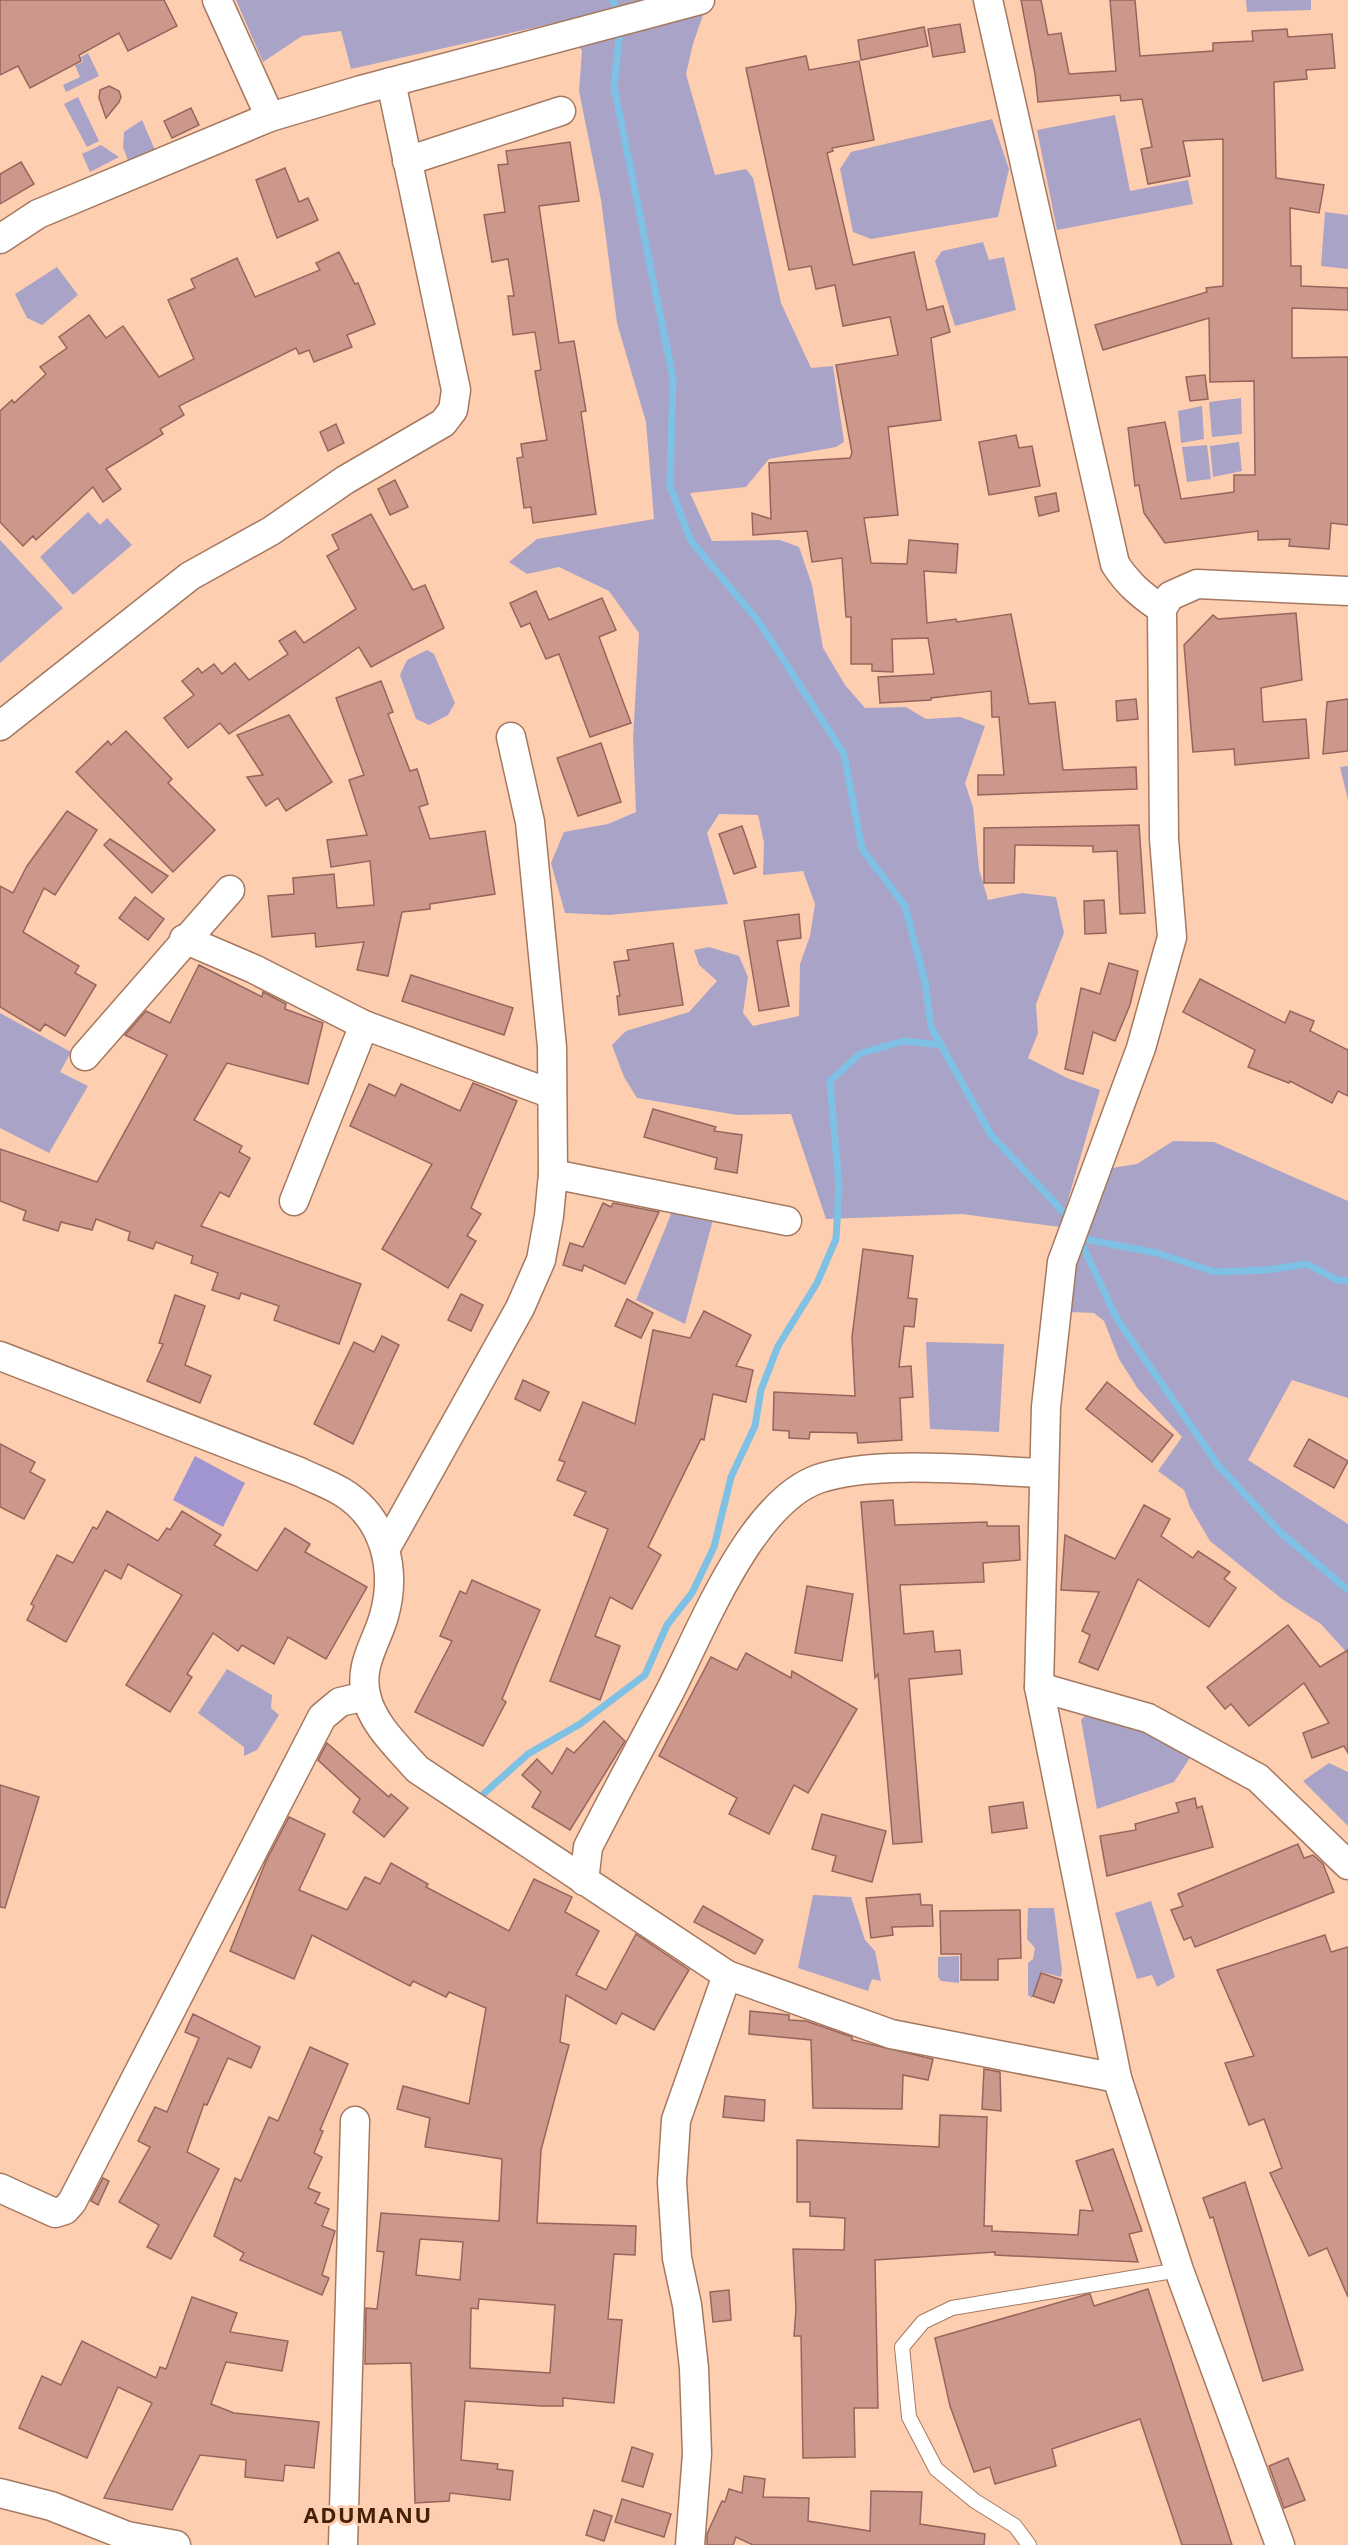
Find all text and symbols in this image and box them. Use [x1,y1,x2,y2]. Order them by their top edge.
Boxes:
district label: ADUMANU [303,2499,433,2529]

